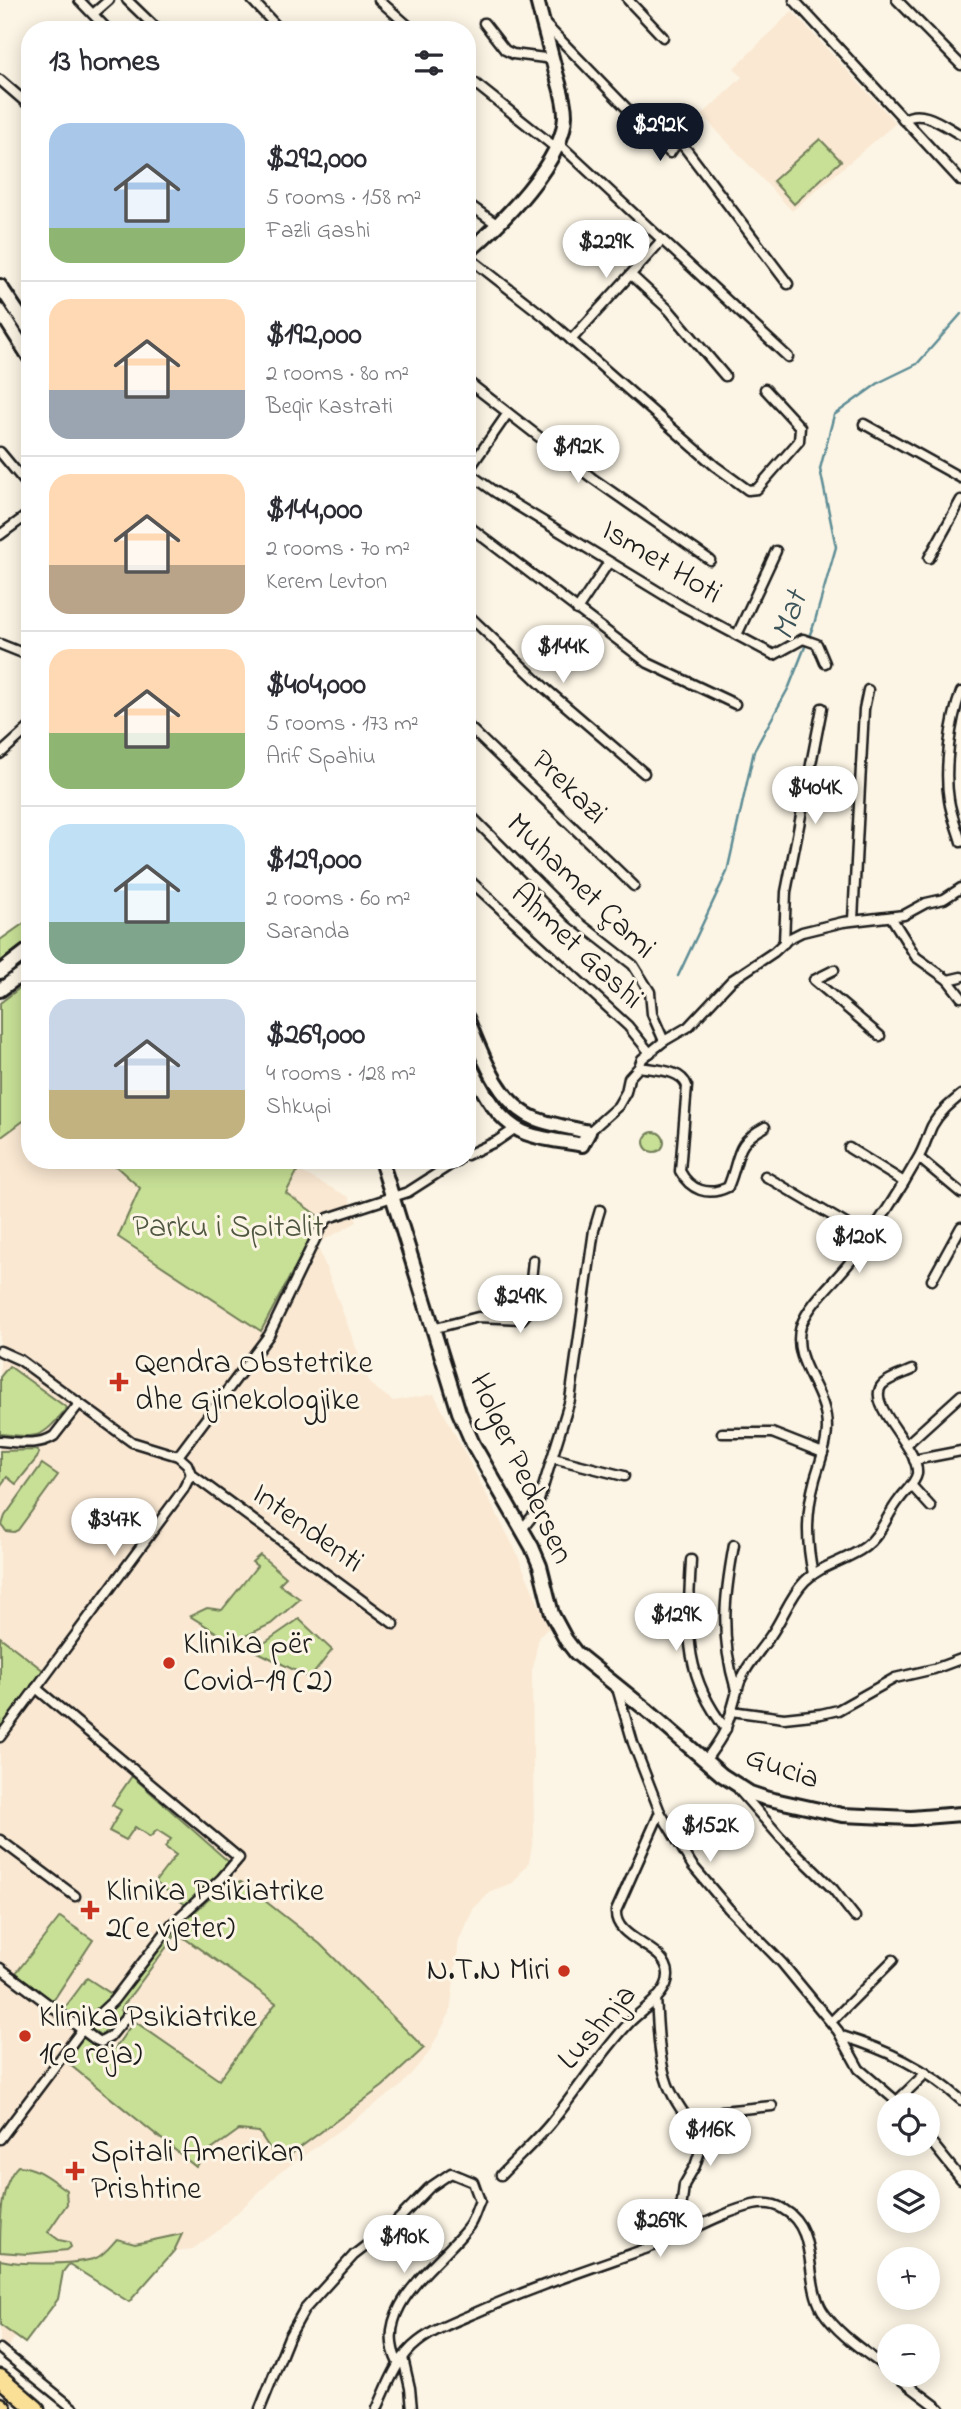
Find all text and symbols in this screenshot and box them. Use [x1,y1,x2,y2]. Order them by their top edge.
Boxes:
text: 13 homes [49,41,160,85]
icon: filters [410,44,448,82]
pin: $292K [611,104,709,163]
text: $292K [633,109,687,142]
text: $292,000 [266,138,367,182]
icon: home [105,151,189,235]
text: 5 rooms · 158 m² [266,182,421,215]
text: Fazli Gashi [266,215,370,248]
pin: $229K [557,220,655,280]
text: $229K [579,226,633,259]
text: $192,000 [266,314,362,358]
icon: home [105,327,189,411]
text: 2 rooms · 80 m² [266,358,409,391]
text: Beqir Kastrati [266,391,393,424]
pin: $192K [529,426,627,485]
text: $192K [553,431,603,464]
text: $144,000 [266,489,362,533]
icon: home [105,502,189,586]
street label: Ismet Hoti [592,508,730,618]
text: 2 rooms · 70 m² [266,533,410,566]
text: Kerem Levton [266,566,387,599]
water label: Mat [760,582,823,647]
pin: $144K [514,626,612,685]
text: $144K [537,631,589,664]
text: $404,000 [266,664,366,708]
icon: home [105,677,189,761]
text: 5 rooms · 173 m² [266,708,419,741]
street label: Prekazi [519,739,617,837]
text: Arif Spahiu [266,741,376,774]
pin: $404K [766,766,864,826]
text: $404K [788,772,842,805]
street label: Muhamet Çami [494,803,666,971]
text: $129,000 [266,839,362,883]
icon: home [105,852,189,936]
street label: Ahmet Gashi [499,873,653,1021]
text: 2 rooms · 60 m² [266,883,411,916]
text: Saranda [266,916,349,949]
text: $269,000 [266,1014,365,1058]
icon: home [105,1027,189,1111]
text: 4 rooms · 128 m² [266,1058,416,1091]
text: Shkupi [266,1091,332,1124]
park label: Parku i Spitalit [132,1205,324,1252]
pin: $120K [810,1216,908,1275]
text: $120K [832,1221,886,1254]
pin: $249K [471,1276,569,1335]
text: $249K [494,1281,546,1314]
place label: Qendra Obstetrike dhe Gjinekologjike [135,1341,374,1425]
street label: Holger Pedersen [455,1366,585,1572]
marker: Qendra Obstetrike dhe Gjinekologjike [109,1372,129,1392]
street label: Intendenti [241,1472,373,1586]
pin: $347K [65,1498,163,1558]
text: $347K [87,1504,141,1537]
pin: $129K [627,1594,725,1653]
text: $129K [651,1599,701,1632]
place label: Klinika për Covid-19 (2) [183,1622,332,1706]
marker: Klinika për Covid-19 (2) [161,1655,177,1671]
street label: Gucia [739,1734,825,1804]
pin: $152K [661,1804,759,1864]
text: $152K [682,1810,738,1843]
place label: Klinika Psikiatrike 2(e vjeter) [106,1869,325,1953]
marker: Klinika Psikiatrike 2(e vjeter) [80,1900,100,1920]
place label: N.T.N Miri [427,1948,550,1995]
marker: N.T.N Miri [556,1963,572,1979]
street label: Lushnja [547,1974,649,2082]
place label: Klinika Psikiatrike 1(e reja) [39,1995,258,2079]
marker: Klinika Psikiatrike 1(e reja) [17,2028,33,2044]
map controls [877,2093,940,2387]
button: locate [877,2093,940,2156]
pin: $116K [661,2108,759,2168]
text: $116K [685,2114,735,2147]
place label: Spitali Amerikan Prishtine [91,2130,304,2214]
marker: Spitali Amerikan Prishtine [65,2161,85,2181]
button: layers [877,2170,940,2233]
pin: $269K [611,2200,709,2259]
text: $269K [633,2205,687,2238]
pin: $190K [355,2216,453,2275]
text: $190K [379,2221,429,2254]
button: + [877,2247,940,2310]
button: − [877,2324,940,2387]

